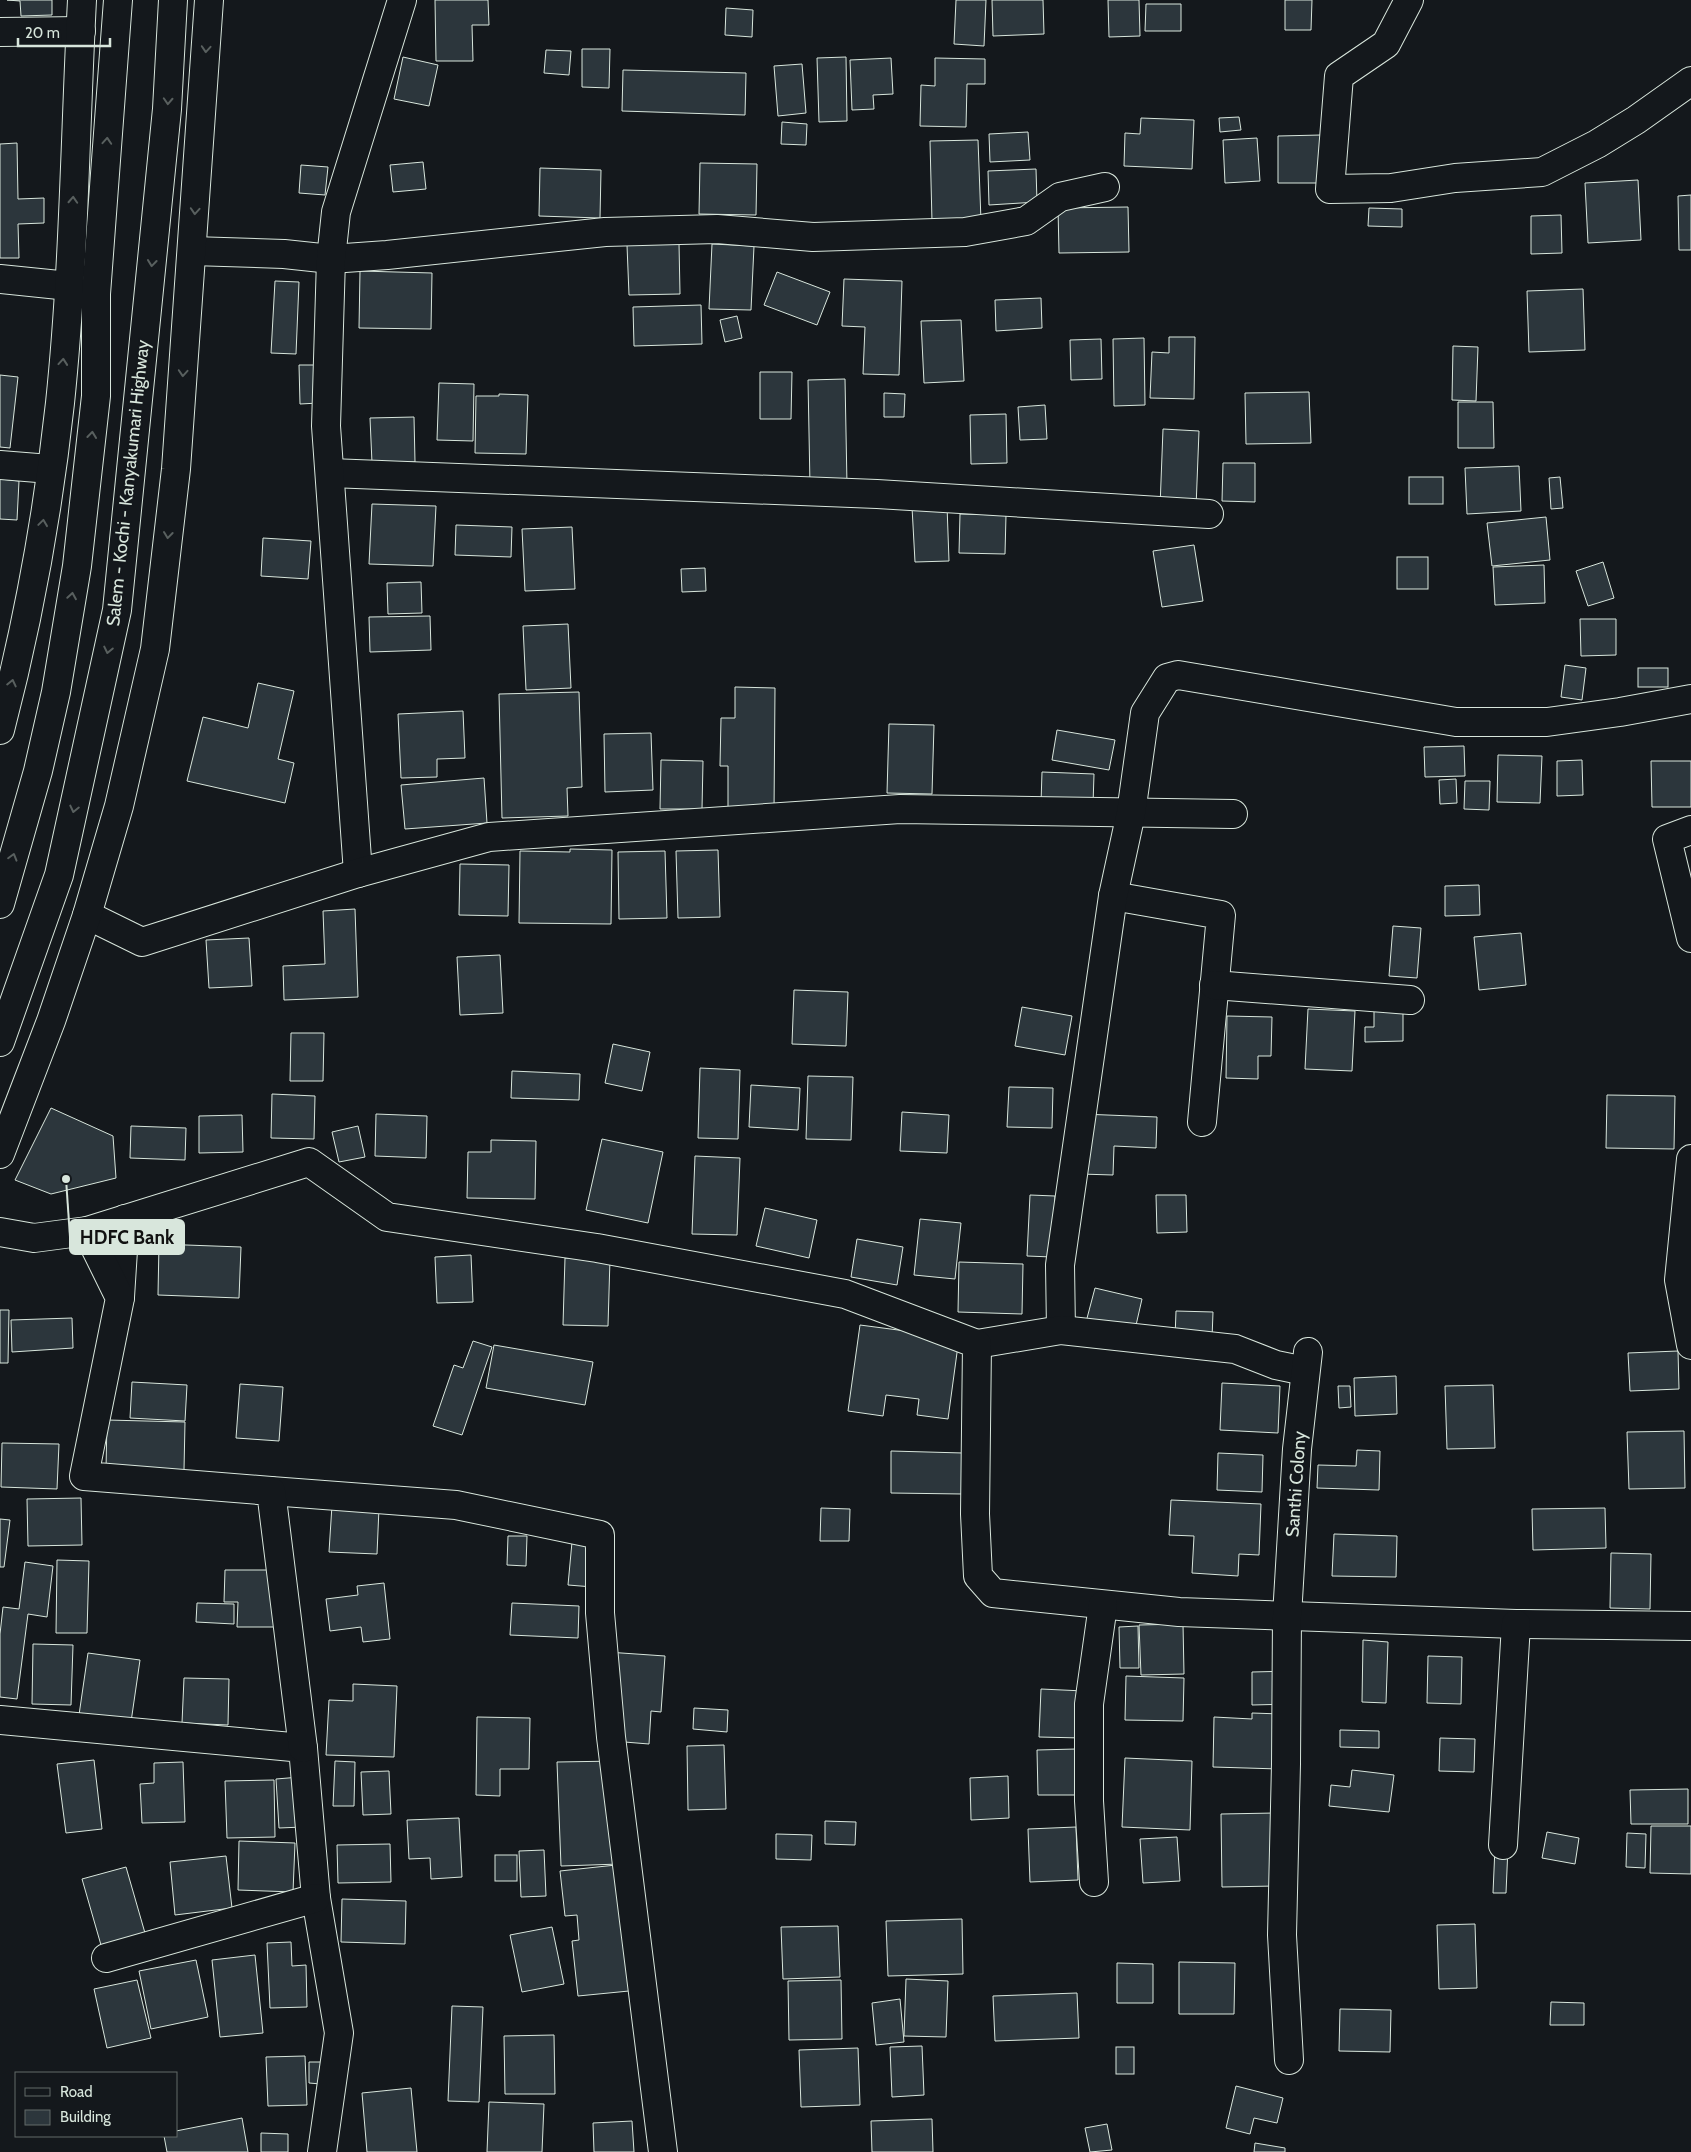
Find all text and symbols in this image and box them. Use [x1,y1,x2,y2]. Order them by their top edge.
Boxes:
scale bar [18,15,110,47]
text: 20 m [25,24,60,42]
one-way arrow [201,45,212,53]
one-way arrow [162,97,173,105]
one-way arrow [102,136,113,144]
one-way arrow [68,195,78,203]
one-way arrow [189,207,200,215]
one-way arrow [147,259,158,267]
street label: Salem - Kochi - Kanyakumari Highway [102,339,154,627]
one-way arrow [57,358,68,366]
one-way arrow [178,369,189,377]
one-way arrow [86,431,97,439]
one-way arrow [37,519,47,527]
one-way arrow [163,531,174,539]
one-way arrow [67,592,77,601]
one-way arrow [104,646,114,655]
one-way arrow [6,678,17,687]
one-way arrow [69,805,80,813]
one-way arrow [8,853,18,861]
callout: HDFC Bank [70,1220,184,1254]
text: HDFC Bank [80,1226,175,1249]
street label: Santhi Colony [1281,1430,1311,1538]
legend [15,2072,178,2137]
text: Road [60,2083,93,2101]
text: Building [60,2108,111,2126]

